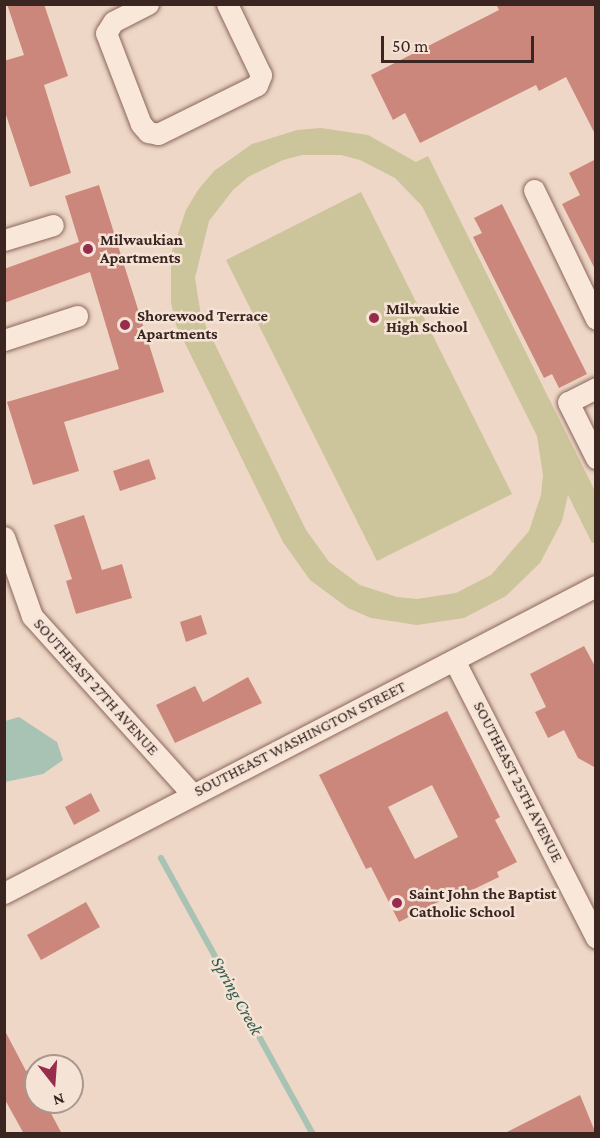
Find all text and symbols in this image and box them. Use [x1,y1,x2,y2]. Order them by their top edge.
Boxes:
scale bar [384,24,537,62]
text: 50 m [392,36,429,56]
place label: Milwaukian Apartments [100,230,183,268]
marker: Milwaukian Apartments [81,242,95,256]
place label: Milwaukie High School [386,299,468,337]
place label: Shorewood Terrace Apartments [137,306,268,344]
marker: Milwaukie High School [367,311,381,325]
marker: Shorewood Terrace Apartments [118,318,132,332]
street label: SOUTHEAST 27TH AVENUE [29,615,163,759]
street label: SOUTHEAST WASHINGTON STREET [191,677,409,801]
street label: SOUTHEAST 25TH AVENUE [469,698,567,866]
place label: Saint John the Baptist Catholic School [409,884,557,922]
marker: Saint John the Baptist Catholic School [390,896,404,910]
water label: Spring Creek [207,953,267,1039]
north arrow [24,1054,84,1114]
text: N [51,1090,67,1110]

